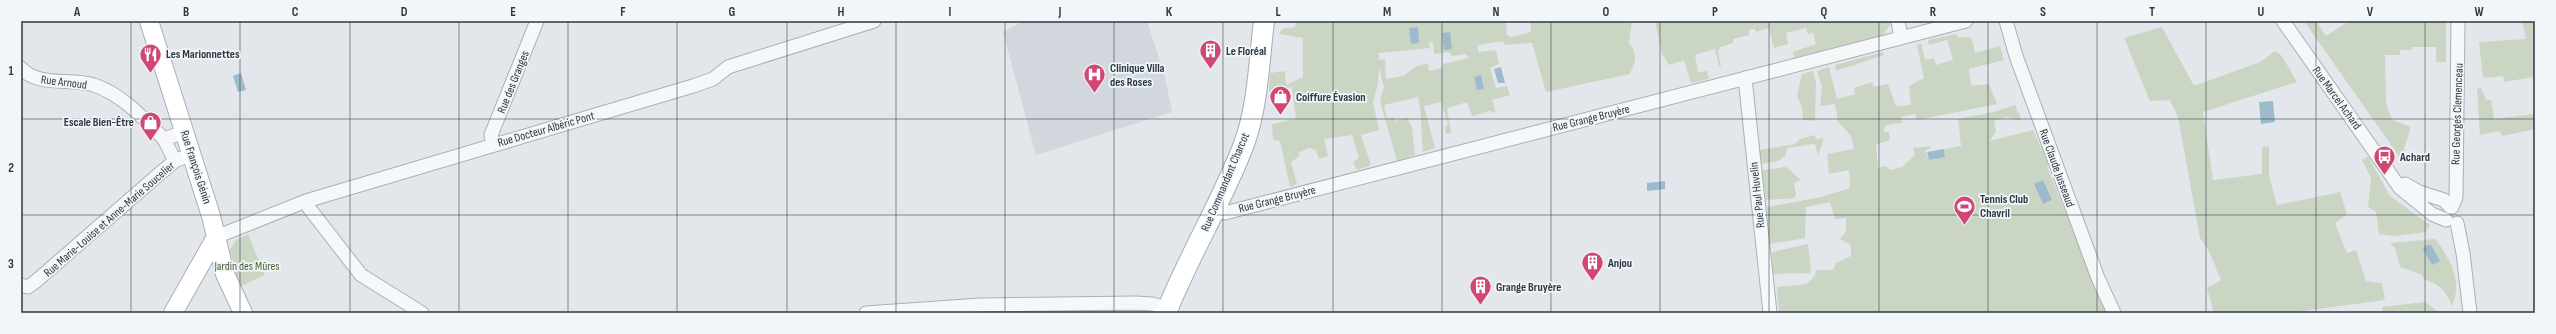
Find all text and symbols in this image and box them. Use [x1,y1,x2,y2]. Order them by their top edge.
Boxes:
text: A [73,4,81,20]
text: B [183,4,189,20]
text: C [292,4,299,20]
text: D [401,4,408,20]
text: E [510,4,516,20]
text: F [620,4,626,20]
text: G [729,4,736,20]
text: H [838,4,845,20]
text: I [949,4,952,20]
text: J [1058,4,1062,20]
text: K [1166,4,1173,20]
text: L [1275,4,1281,20]
text: M [1383,4,1391,20]
text: N [1493,4,1500,20]
text: O [1603,4,1610,20]
text: P [1712,4,1718,20]
text: Q [1821,4,1828,20]
text: R [1930,4,1937,20]
text: S [2040,4,2046,20]
text: T [2149,4,2155,20]
text: U [2258,4,2265,20]
text: V [2367,4,2374,20]
text: W [2474,4,2484,20]
building icon: Le Floréal [1197,38,1223,71]
restaurant icon: Les Marionnettes [138,41,164,74]
place label: Le Floréal [1226,44,1266,59]
place label: Les Marionnettes [166,47,240,62]
street label: Rue des Granges [494,49,533,116]
place label: Clinique Villa des Roses [1110,61,1165,90]
hospital icon: Clinique Villa des Roses [1081,62,1107,95]
text: 1 [8,63,14,79]
street label: Rue Georges Clemenceau [2448,63,2467,165]
street label: Rue Marcel Achard [2309,64,2364,133]
street label: Rue Arnoud [40,72,88,93]
shop icon: Coiffure Évasion [1267,84,1293,117]
place label: Coiffure Évasion [1296,90,1366,105]
street label: Rue Grange Bruyère [1551,102,1631,135]
street label: Rue Docteur Albéric Pont [496,108,597,151]
shop icon: Escale Bien-Être [137,109,163,142]
place label: Escale Bien-Être [64,115,134,130]
street label: Rue Claude Jusseaud [2035,127,2078,209]
street label: Rue François Génin [177,129,214,206]
street label: Rue Commandant Charcot [1198,130,1253,234]
bus stop icon: Achard [2371,144,2397,177]
place label: Achard [2399,150,2430,165]
street label: Rue Marie-Louise et Anne-Marie Soucelier [41,158,178,280]
text: 2 [8,160,14,176]
street label: Rue Paul Huvelin [1747,161,1768,229]
street label: Rue Grange Bruyère [1237,183,1317,216]
place label: Tennis Club Chavril [1980,192,2028,221]
sports icon: Tennis Club Chavril [1951,193,1977,226]
building icon: Anjou [1579,250,1605,283]
text: 3 [8,256,14,272]
place label: Anjou [1607,256,1632,271]
park label: Jardin des Mûres [213,259,280,274]
building icon: Grange Bruyère [1467,274,1493,307]
place label: Grange Bruyère [1496,280,1561,295]

